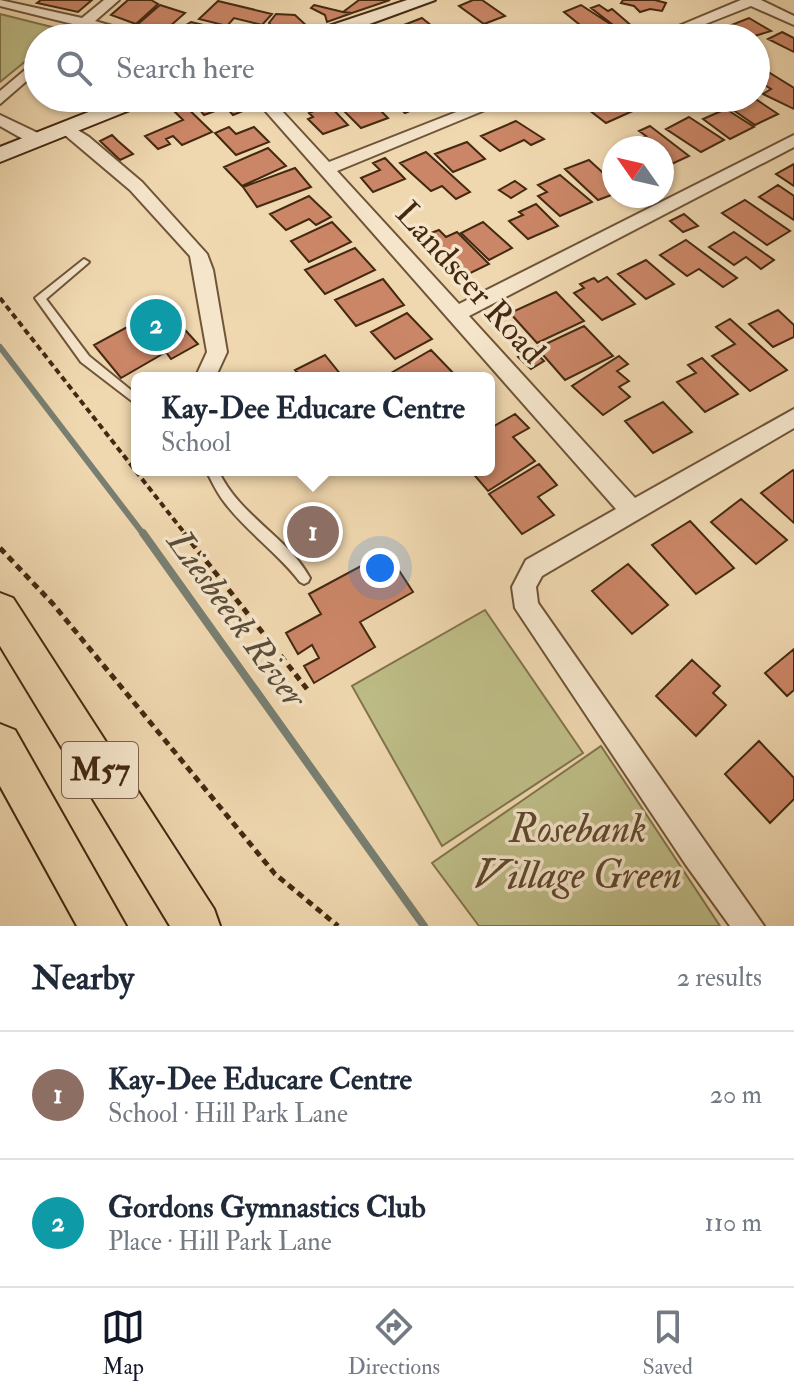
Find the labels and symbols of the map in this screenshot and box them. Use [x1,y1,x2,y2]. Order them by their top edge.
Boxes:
north arrow [602,136,674,208]
street label: Landseer Road [386,193,554,373]
pin: 2 [130,295,182,355]
pin: 1 [287,502,339,562]
water label: Liesbeeck River [156,520,317,718]
your location [360,548,400,588]
road number: M57 [62,742,138,798]
park label: Rosebank Village Green [474,804,682,901]

